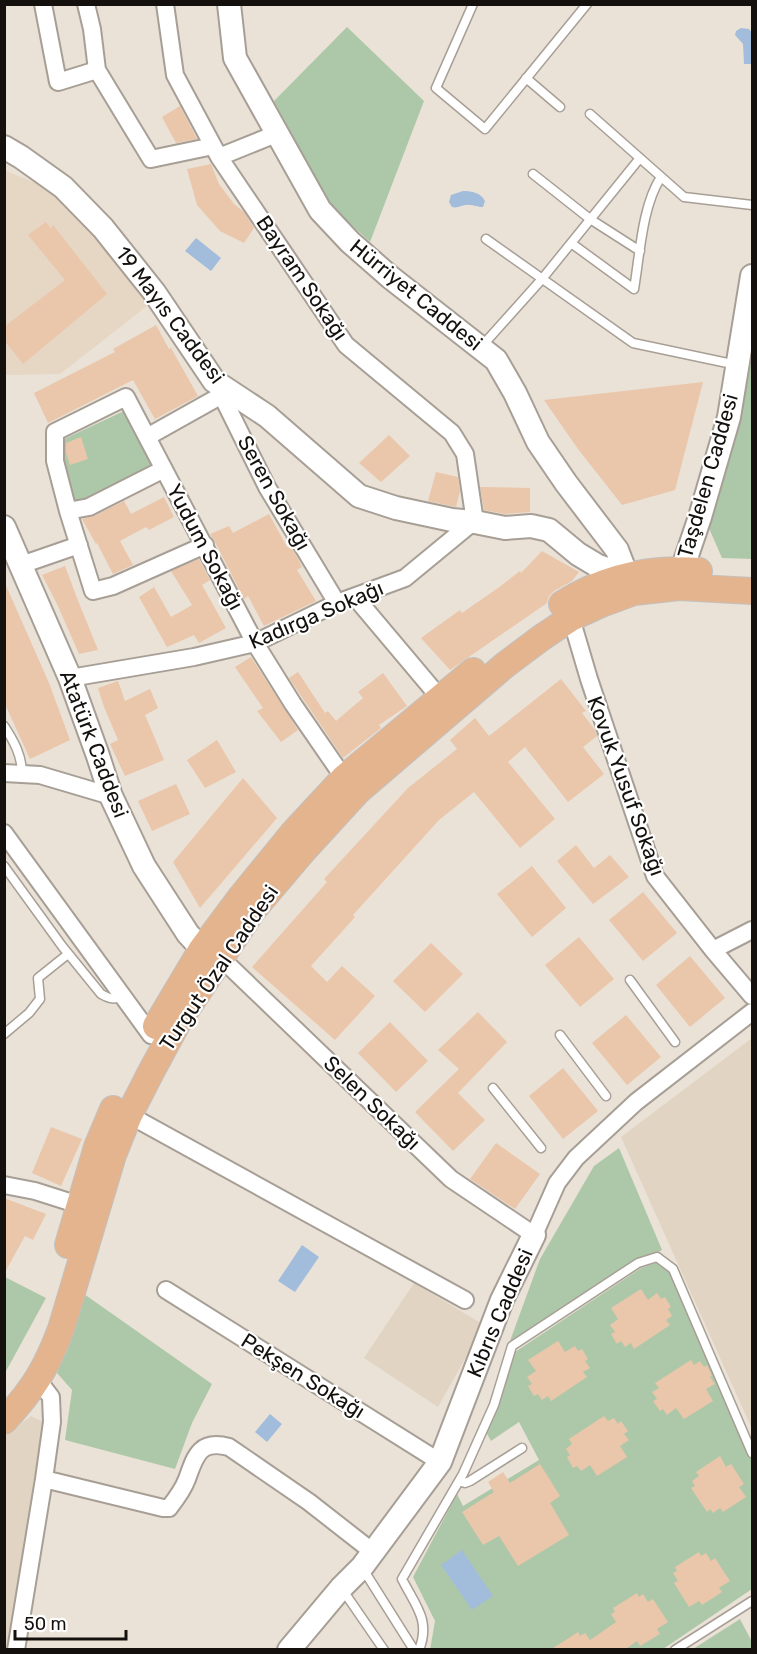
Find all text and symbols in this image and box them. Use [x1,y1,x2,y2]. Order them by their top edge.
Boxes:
street label: Bayram Sokağı [251,211,353,345]
street label: Hürriyet Caddesi [345,234,488,356]
street label: 19 Mayıs Caddesi [111,241,230,388]
street label: Taşdelen Caddesi [672,391,743,561]
street label: Seren Sokağı [233,431,316,554]
street label: Yudum Sokağı [162,480,249,614]
street label: Kadırga Sokağı [245,575,387,654]
street label: Atatürk Caddesi [55,667,134,821]
street label: Kovuk Yusuf Sokağı [582,693,671,879]
street label: Turgut Özal Caddesi [154,880,283,1055]
street label: Selen Sokağı [319,1050,426,1155]
street label: Kıbrıs Caddesi [461,1245,538,1381]
street label: Pekşen Sokağı [237,1328,370,1424]
scale bar [15,1603,126,1641]
text: 50 m [24,1613,67,1635]

